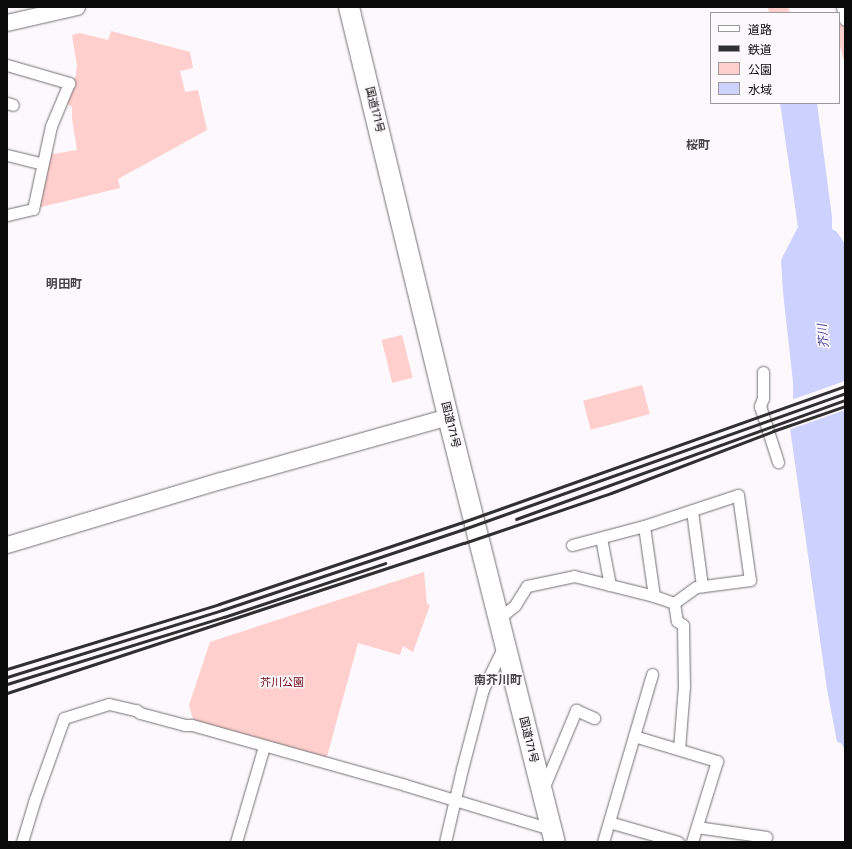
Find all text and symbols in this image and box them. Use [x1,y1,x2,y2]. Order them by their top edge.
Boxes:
legend [710,12,840,104]
text: 道路 [748,23,772,37]
text: 鉄道 [748,43,772,57]
text: 公園 [748,63,772,77]
text: 水域 [748,83,772,97]
street label: 国道171号 [362,85,386,135]
district label: 桜町 [686,139,710,153]
district label: 明田町 [46,278,82,292]
water label: 芥川 [816,323,832,349]
street label: 国道171号 [438,400,462,450]
district label: 南芥川町 [474,674,522,688]
park label: 芥川公園 [260,676,304,690]
street label: 国道171号 [516,715,540,765]

